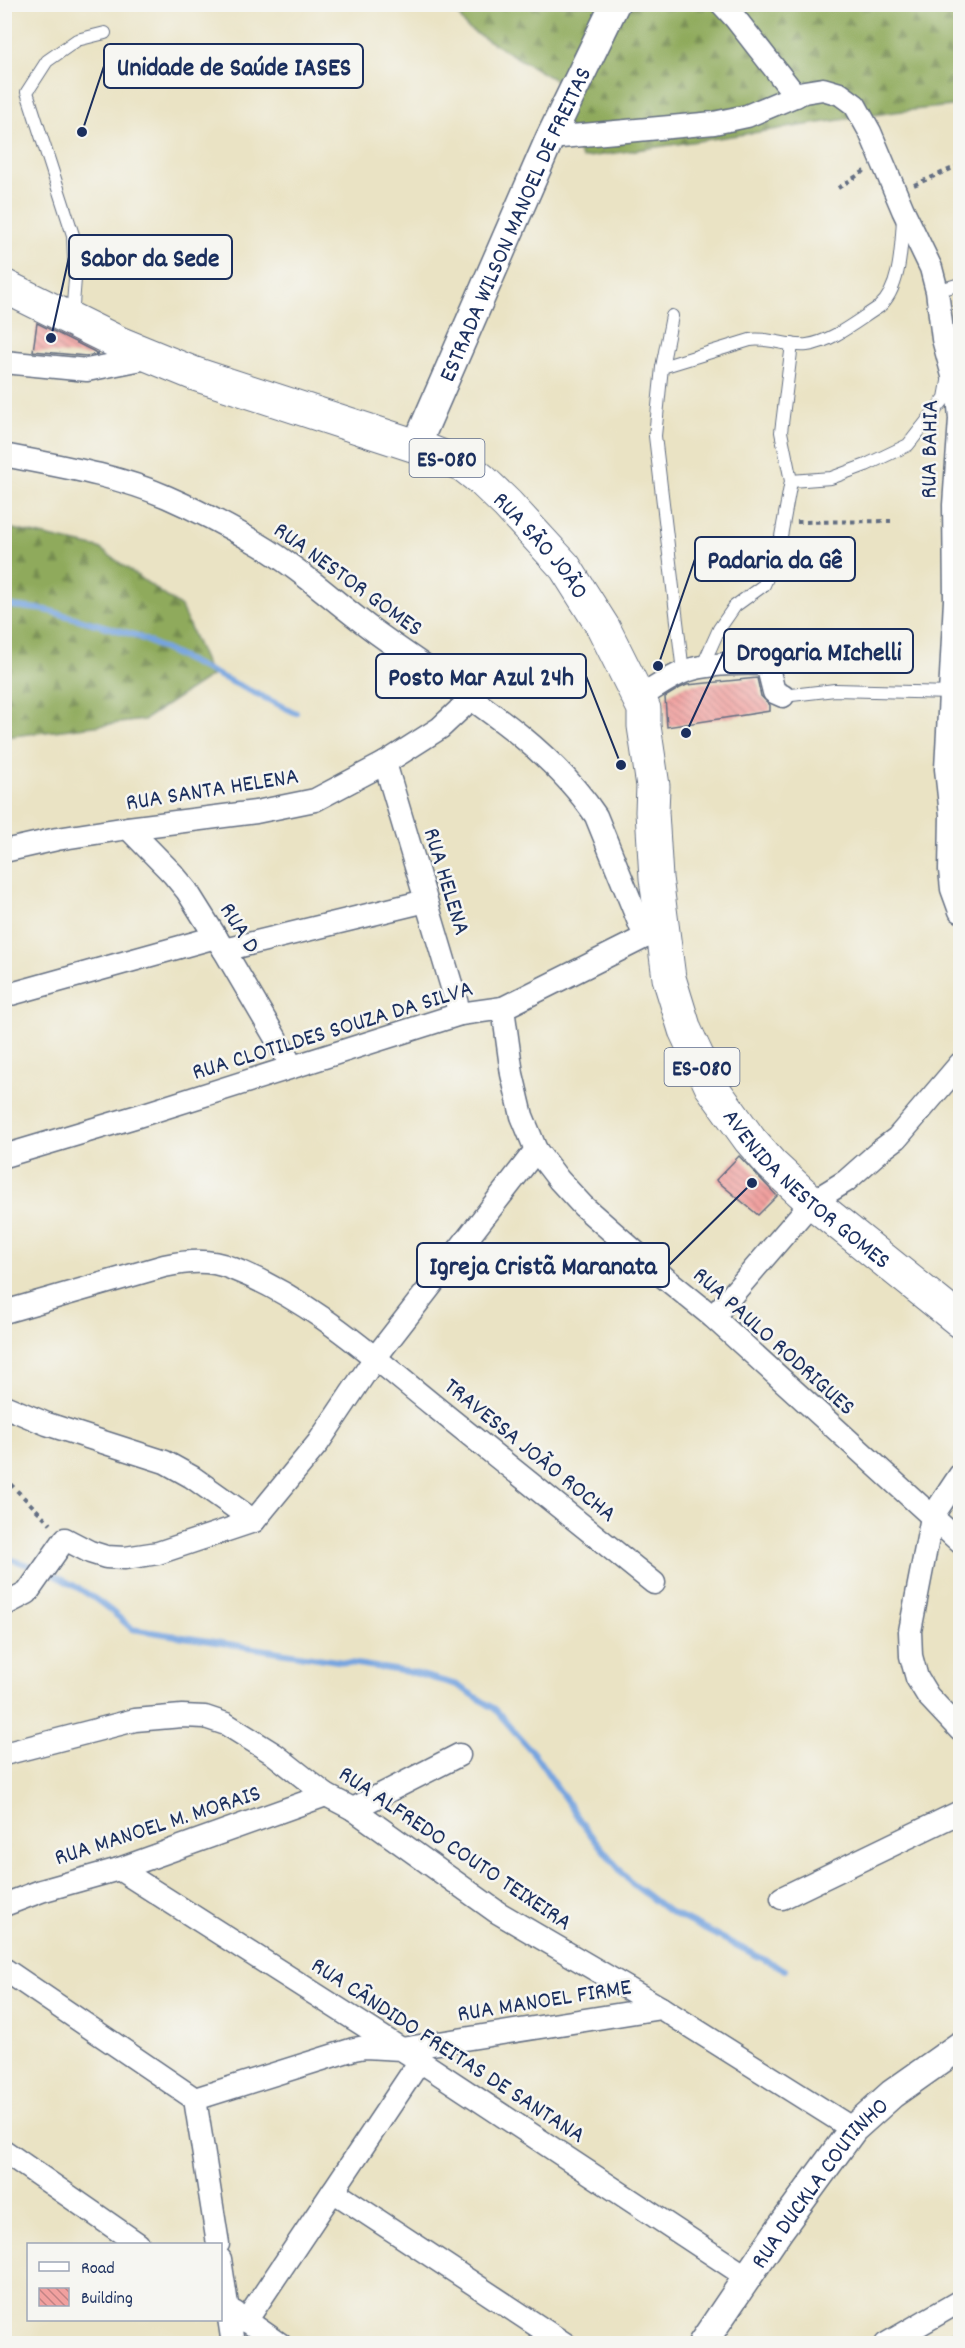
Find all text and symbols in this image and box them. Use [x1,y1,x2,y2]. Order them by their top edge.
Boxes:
callout: Unidade de Saúde IASES [104,44,363,88]
text: Unidade de Saúde IASES [117,51,351,88]
street label: ESTRADA WILSON MANOEL DE FREITAS [432,62,602,388]
callout: Sabor da Sede [69,235,232,279]
text: Sabor da Sede [81,242,219,279]
street label: RUA BAHIA [913,399,949,499]
road number: ES-080 [410,439,484,477]
street label: RUA SÃO JOÃO [484,485,595,607]
street label: RUA NESTOR GOMES [266,515,429,646]
callout: Padaria da Gê [695,537,855,581]
text: Padaria da Gê [707,544,843,581]
callout: Drogaria MIchelli [724,629,913,673]
text: Drogaria MIchelli [737,636,902,673]
callout: Posto Mar Azul 24h [376,654,586,698]
text: Posto Mar Azul 24h [388,661,574,698]
street label: RUA SANTA HELENA [124,761,301,821]
street label: RUA HELENA [413,824,478,940]
street label: RUA D [210,897,267,961]
street label: RUA CLOTILDES SOUZA DA SILVA [188,973,478,1091]
road number: ES-080 [664,1048,740,1086]
street label: AVENIDA NESTOR GOMES [713,1103,897,1279]
callout: Igreja Cristã Maranata [417,1243,669,1287]
text: Igreja Cristã Maranata [429,1250,658,1287]
street label: RUA PAULO RODRIGUES [684,1260,862,1425]
street label: TRAVESSA JOÃO ROCHA [435,1371,623,1532]
street label: RUA ALFREDO COUTO TEIXEIRA [331,1758,578,1941]
street label: RUA MANOEL M. MORAIS [50,1777,265,1876]
street label: RUA CÂNDIDO FREITAS DE SANTANA [304,1950,591,2153]
street label: RUA MANOEL FIRME [455,1971,634,2032]
street label: RUA DUCKLA COUTINHO [744,2091,898,2276]
legend [27,2243,222,2321]
text: Road [81,2257,115,2282]
text: Building [81,2287,133,2312]

